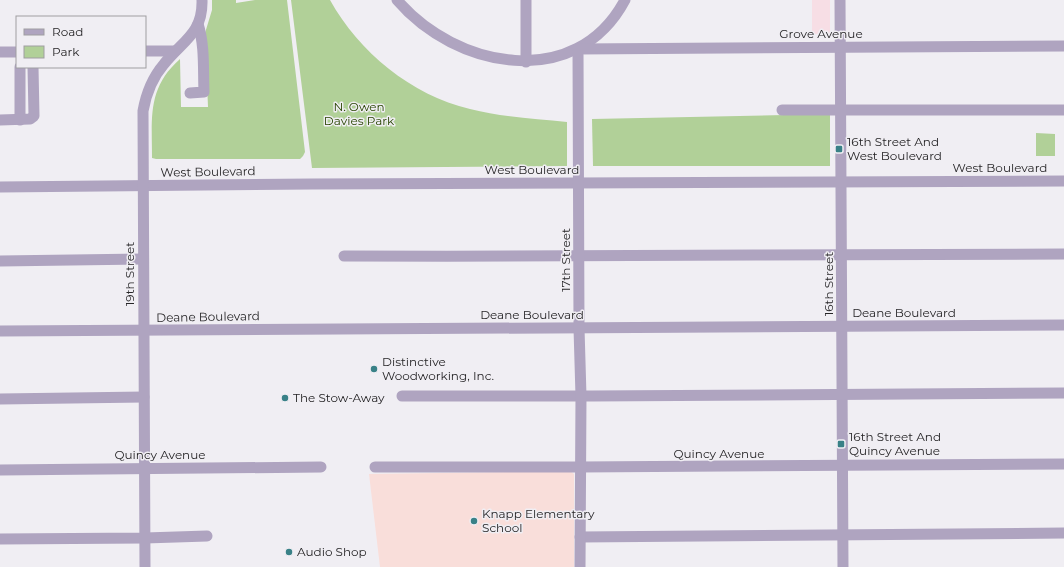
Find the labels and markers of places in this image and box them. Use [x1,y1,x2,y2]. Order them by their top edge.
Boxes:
place label: 16th Street And West Boulevard [847,134,942,163]
marker: 16th Street And West Boulevard [834,144,844,154]
place label: Distinctive Woodworking, Inc. [382,354,494,383]
marker: Distinctive Woodworking, Inc. [369,364,379,374]
place label: The Stow-Away [293,390,385,405]
marker: The Stow-Away [280,393,290,403]
place label: 16th Street And Quincy Avenue [849,429,941,458]
marker: 16th Street And Quincy Avenue [836,439,846,449]
place label: Knapp Elementary School [482,506,595,535]
marker: Knapp Elementary School [469,516,479,526]
place label: Audio Shop [297,544,367,559]
marker: Audio Shop [284,547,294,557]

